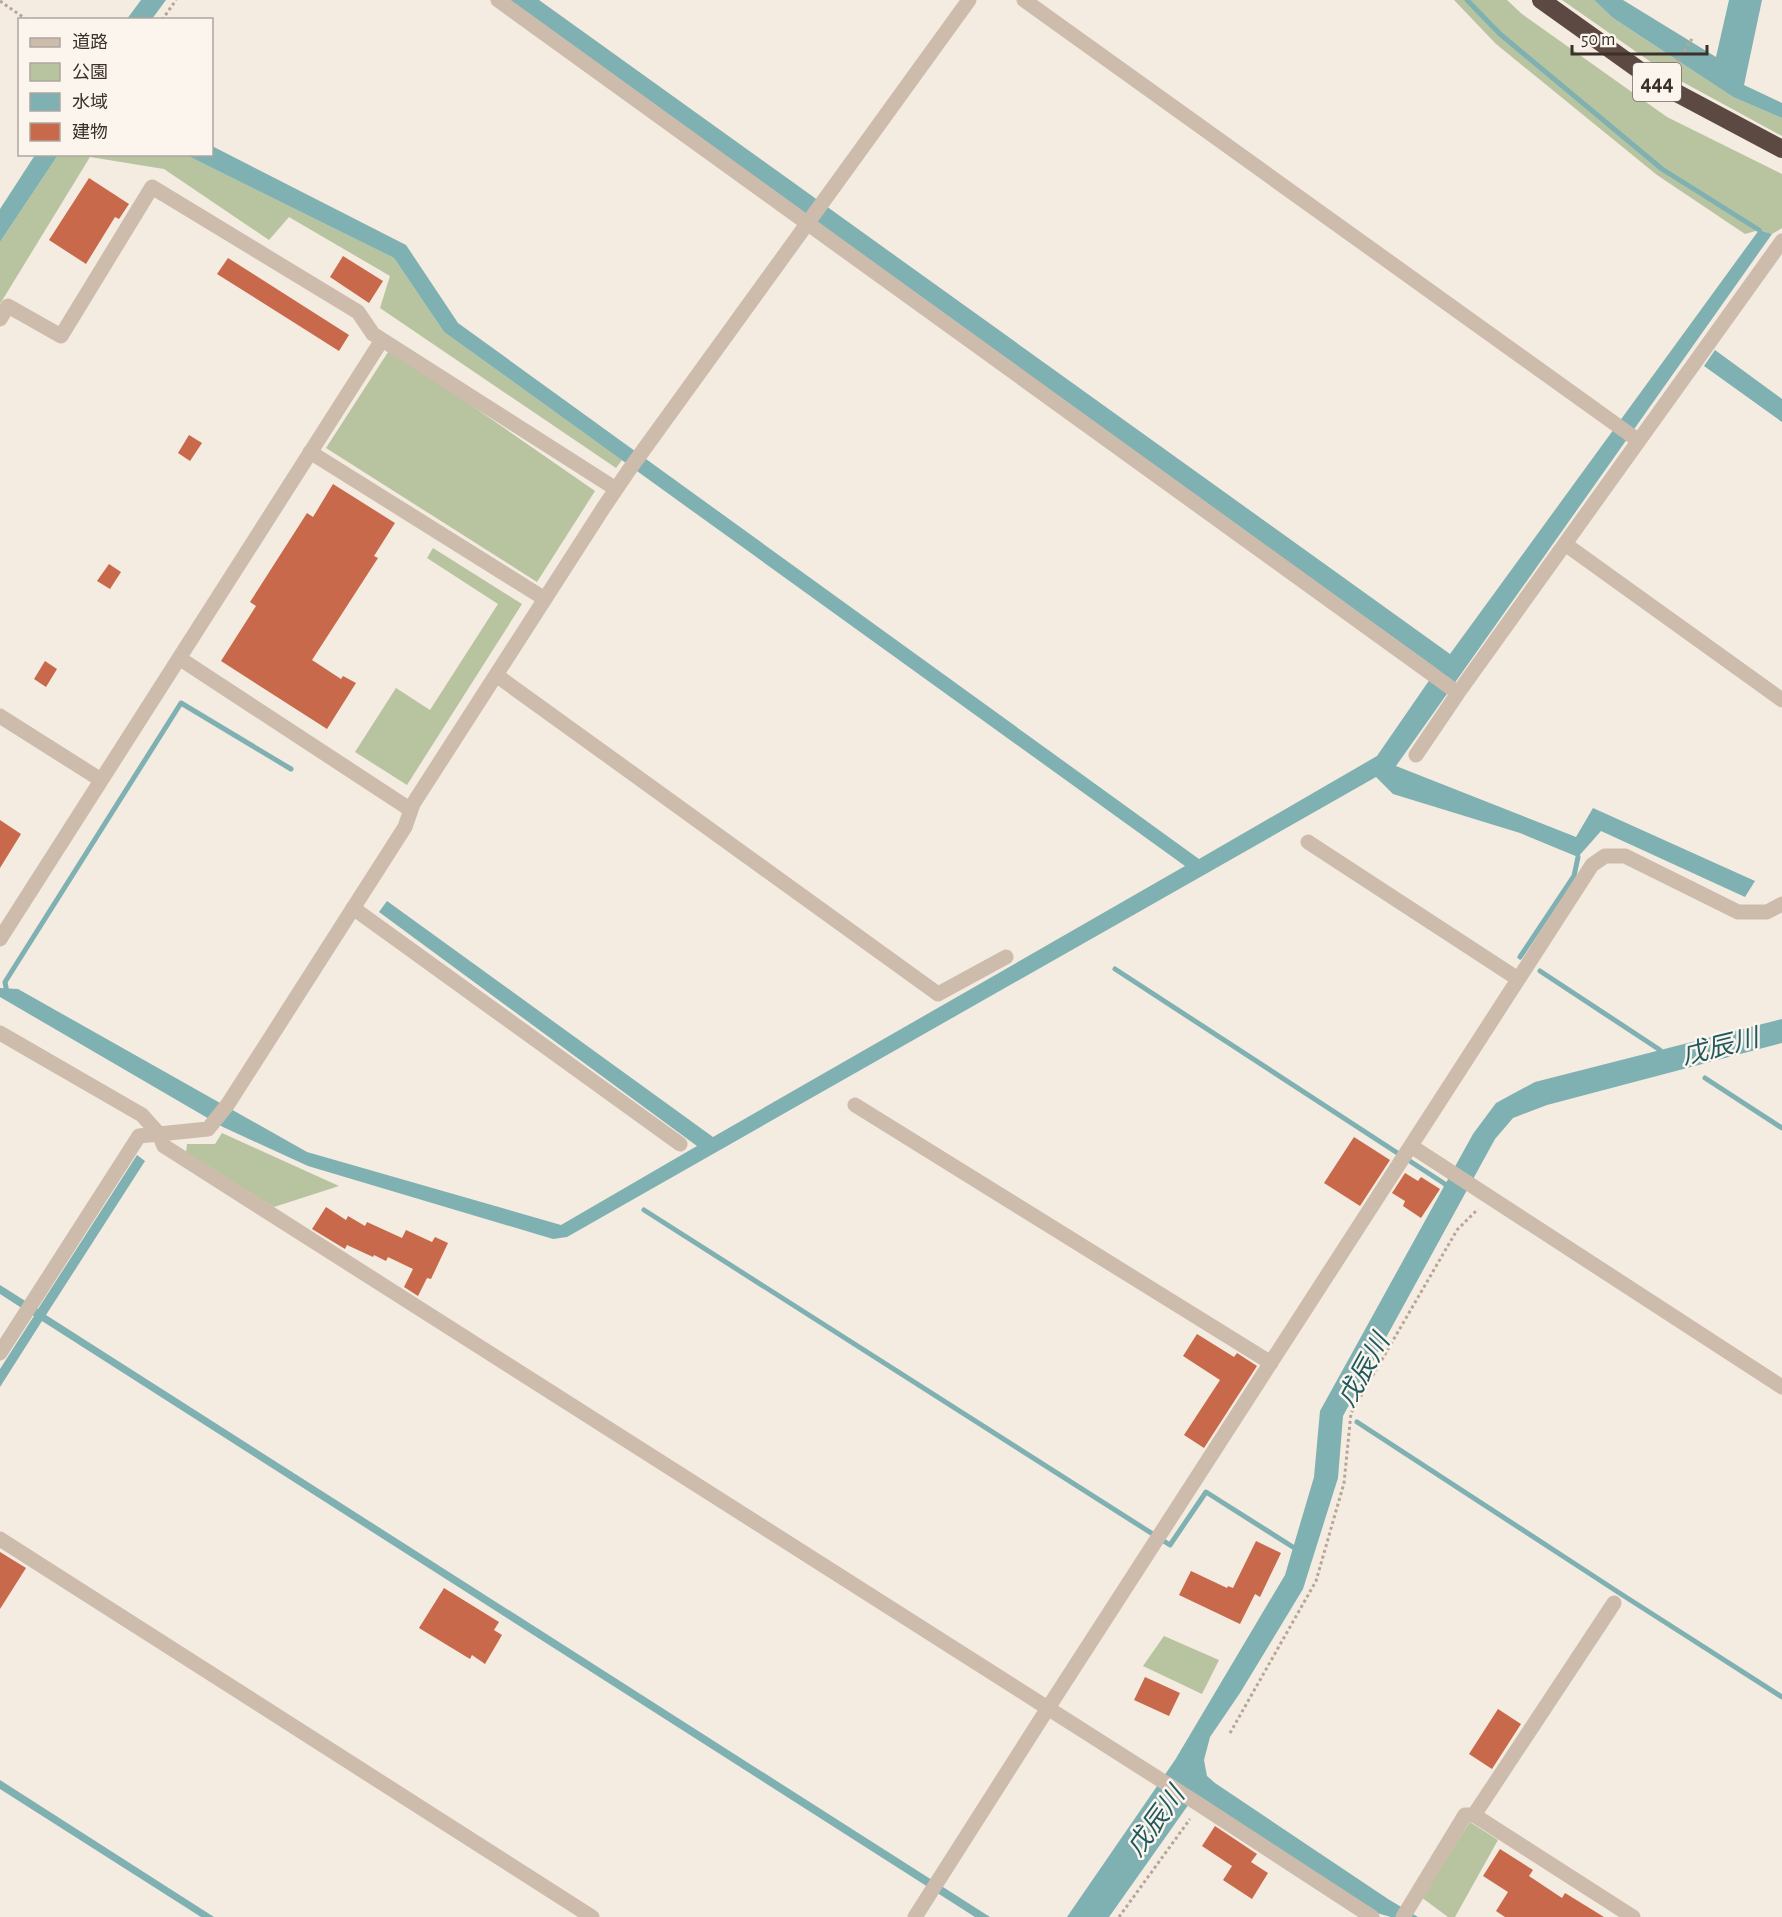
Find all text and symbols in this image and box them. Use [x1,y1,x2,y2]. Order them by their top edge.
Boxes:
legend [18,18,213,156]
scale bar [1572,18,1707,56]
text: 50 m [1581,31,1615,49]
text: 道路 [72,32,108,52]
text: 公園 [72,63,108,82]
road number: 444 [1633,63,1681,101]
text: 水域 [72,93,108,112]
text: 建物 [72,122,108,142]
water label: 戊辰川 [1679,1023,1764,1069]
water label: 戊辰川 [1333,1327,1396,1411]
water label: 戊辰川 [1122,1779,1191,1861]

